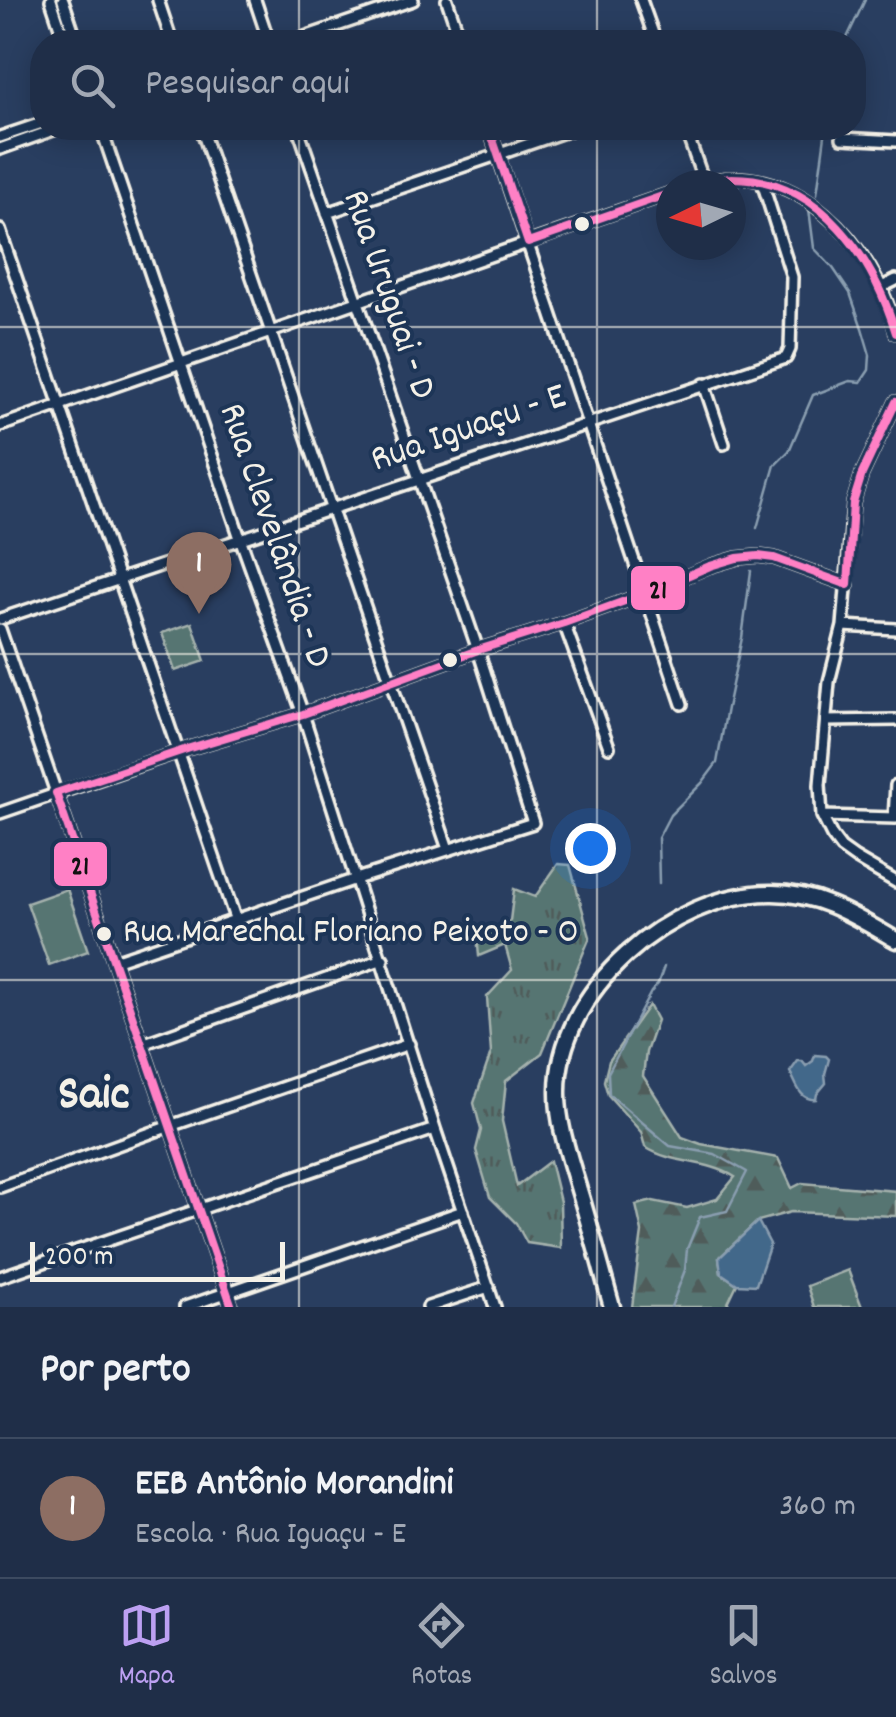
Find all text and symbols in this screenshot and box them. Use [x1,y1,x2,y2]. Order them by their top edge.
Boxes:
search box [30,30,866,140]
icon: search [65,58,120,113]
text: Pesquisar aqui [145,58,350,113]
north arrow [656,170,746,260]
street label: Rua Uruguai - D [326,183,448,407]
unlabelled marker [572,214,592,234]
street label: Rua Iguaçu - E [364,371,574,489]
street label: Rua Clevelândia - D [202,396,344,676]
pin: 1 [166,532,232,614]
line badge: 21 [629,564,687,612]
text: 21 [649,573,667,613]
unlabelled marker [440,650,460,670]
your location [565,823,616,874]
line badge: 21 [52,840,109,888]
text: 21 [71,849,89,889]
place label: Rua Marechal Floriano Peixoto - O [123,908,578,960]
marker: Rua Marechal Floriano Peixoto - O [94,924,114,944]
district label: Saic [58,1063,130,1132]
scale bar [30,1237,285,1282]
text: 200 m [45,1239,113,1279]
text: Por perto [40,1342,191,1402]
text: EEB Antônio Morandini [135,1458,454,1513]
text: 1 [69,1485,76,1531]
text: 360 m [779,1485,856,1531]
text: Escola · Rua Iguaçu - E [135,1513,406,1559]
tab: Mapa [118,1598,174,1698]
tab: Rotas [411,1598,472,1698]
tab: Salvos [709,1598,777,1698]

